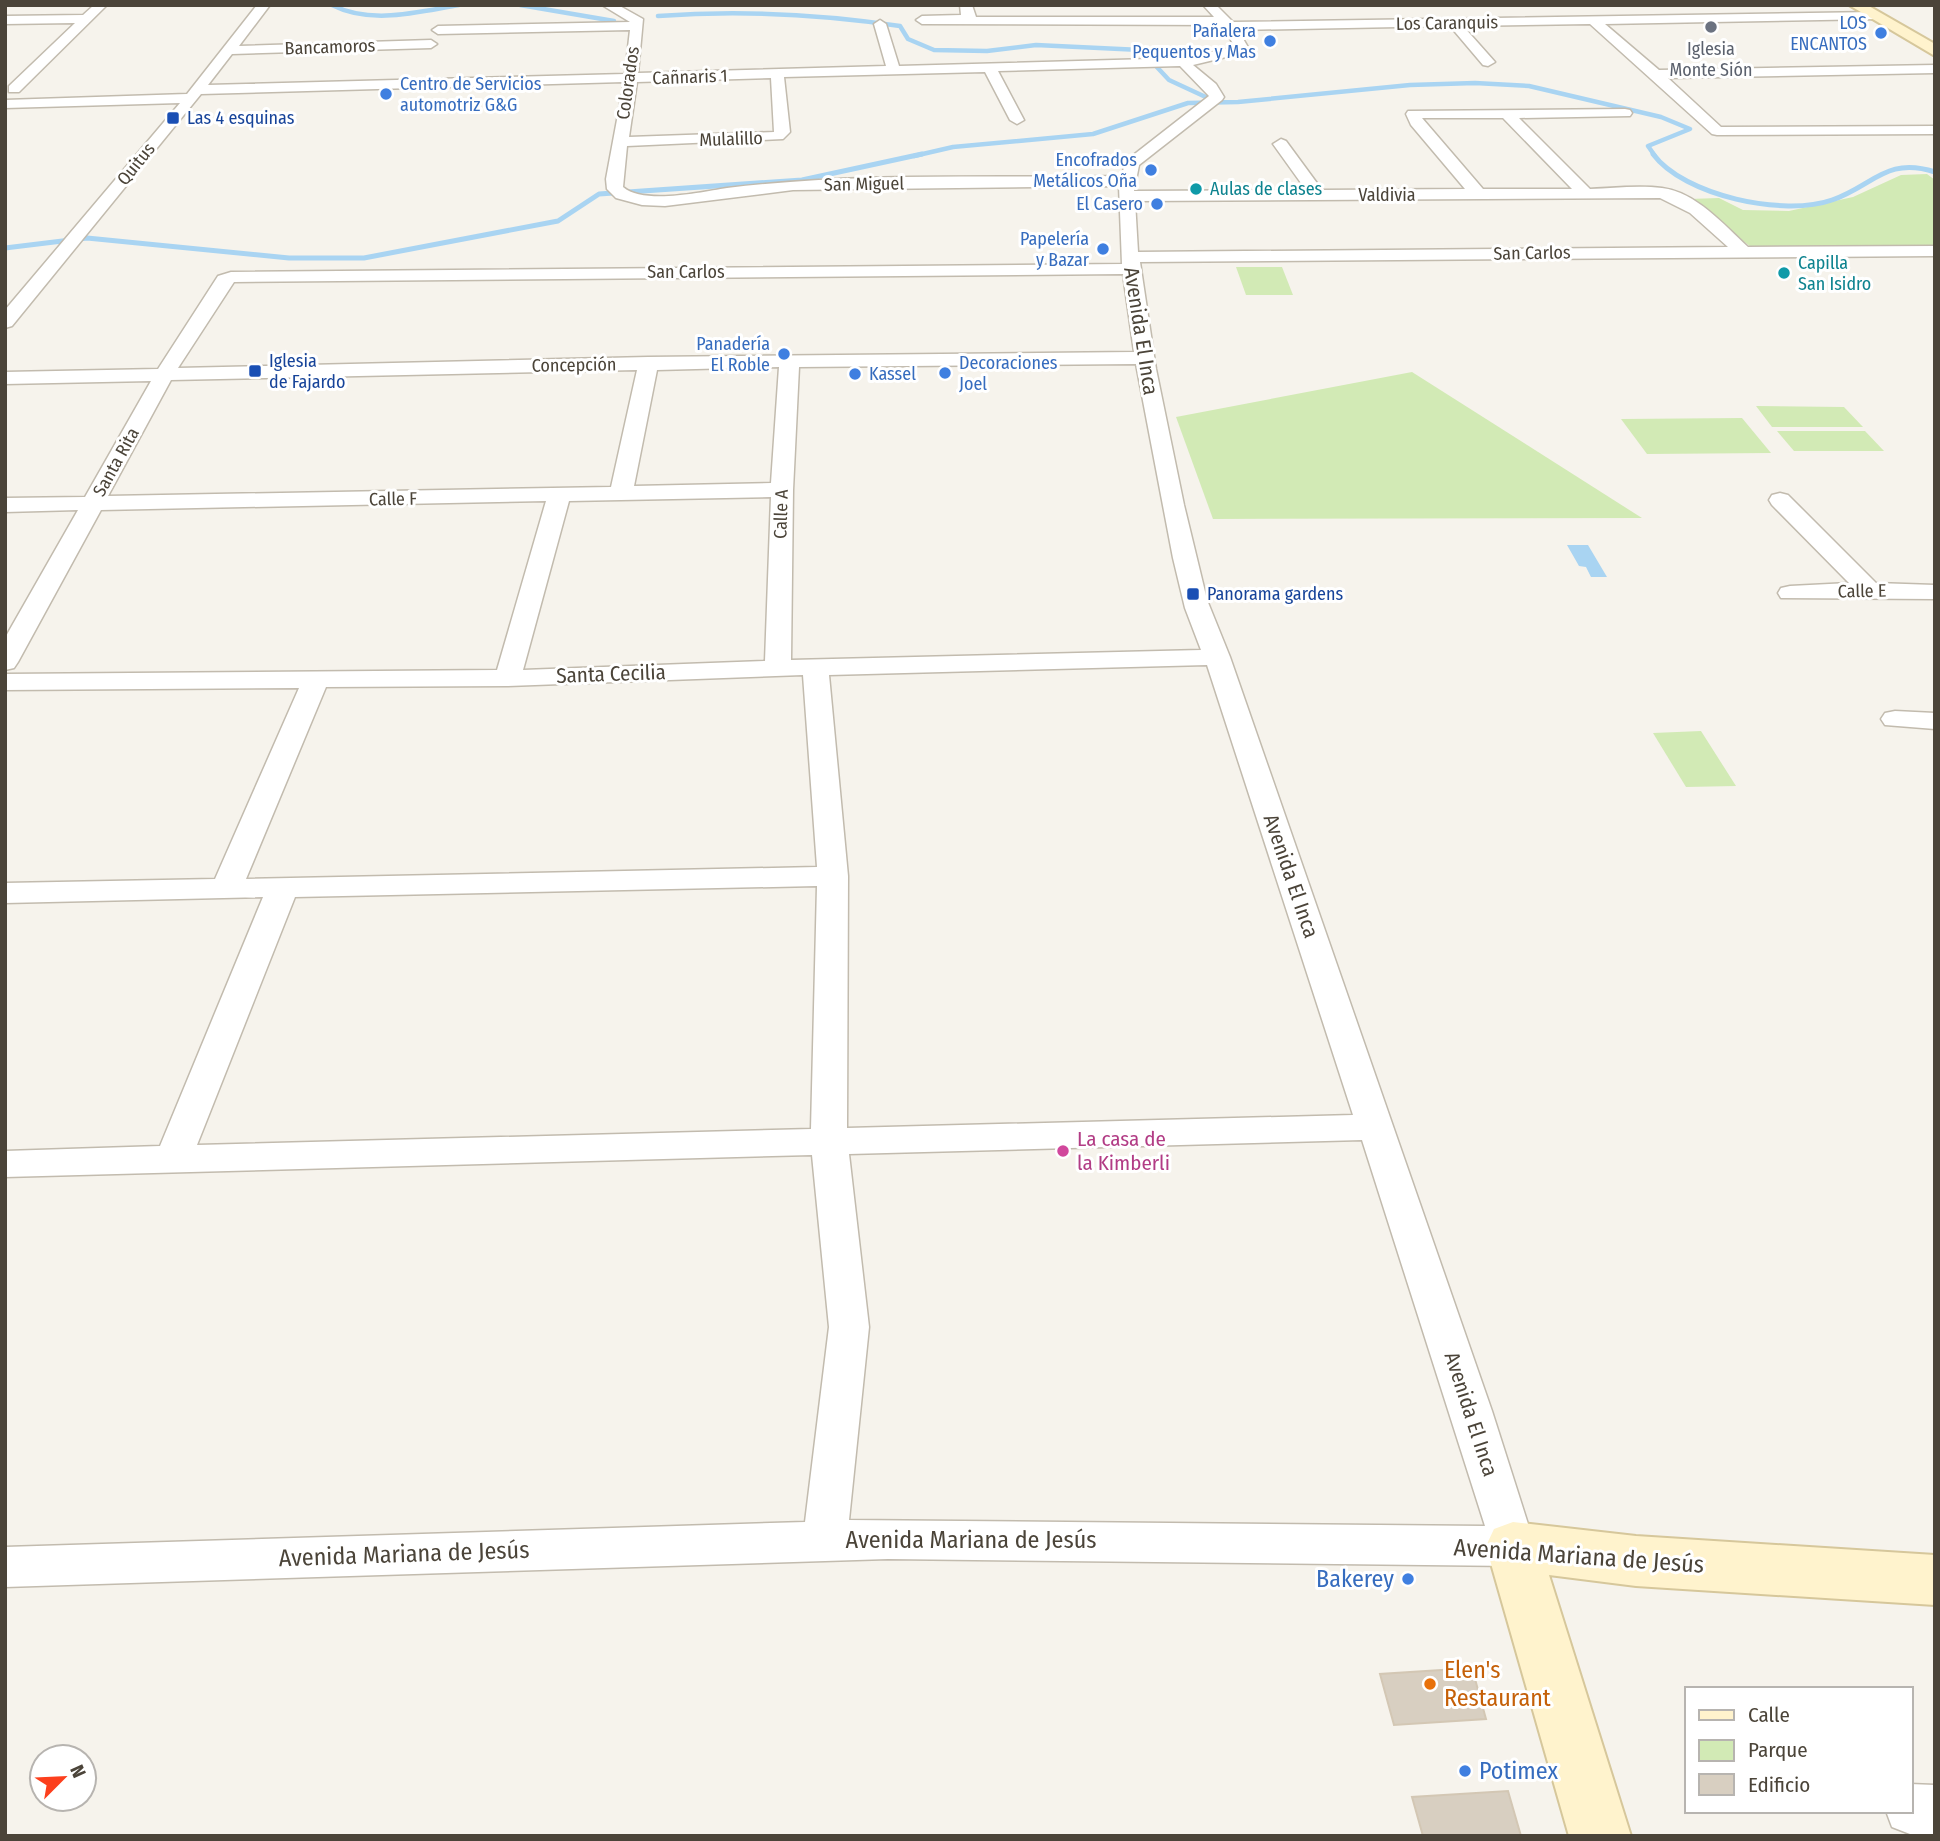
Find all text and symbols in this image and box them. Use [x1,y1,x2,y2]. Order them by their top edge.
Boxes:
street label: Los Caranquis [1396,11,1499,35]
place label: LOS ENCANTOS [1790,12,1867,55]
marker: Iglesia Monte Sión [1703,19,1719,35]
place label: Pañalera Pequentos y Mas [1132,20,1256,63]
marker: LOS ENCANTOS [1873,25,1889,41]
marker: Pañalera Pequentos y Mas [1262,33,1278,49]
street label: Bancamoros [284,34,376,60]
place label: Iglesia Monte Sión [1670,38,1752,81]
street label: Colorados [612,45,644,121]
street label: Cañnaris 1 [652,65,728,89]
place label: Centro de Servicios automotriz G&G [400,73,542,116]
marker: Centro de Servicios automotriz G&G [378,86,394,102]
place label: Las 4 esquinas [187,107,295,129]
marker: Las 4 esquinas [165,110,181,126]
street label: Mulalillo [699,127,763,151]
street label: Quitus [112,138,160,190]
place label: Encofrados Metálicos Oña [1033,149,1137,192]
marker: Encofrados Metálicos Oña [1143,162,1159,178]
street label: San Miguel [824,172,904,196]
place label: Aulas de clases [1210,178,1323,200]
marker: Aulas de clases [1188,181,1204,197]
street label: Valdivia [1358,184,1416,206]
place label: El Casero [1076,193,1143,215]
marker: El Casero [1149,196,1165,212]
place label: Papelería y Bazar [1020,228,1090,271]
marker: Papelería y Bazar [1095,241,1111,257]
street label: San Carlos [1493,241,1571,265]
place label: Capilla San Isidro [1798,252,1871,295]
street label: San Carlos [647,261,725,283]
street label: Avenida El Inca [1118,265,1164,397]
marker: Capilla San Isidro [1776,265,1792,281]
place label: Panadería El Roble [696,333,770,376]
marker: Panadería El Roble [776,346,792,362]
place label: Iglesia de Fajardo [269,350,345,393]
place label: Decoraciones Joel [959,352,1058,395]
street label: Concepción [531,353,617,377]
marker: Iglesia de Fajardo [247,363,263,379]
place label: Kassel [869,363,916,385]
marker: Decoraciones Joel [937,365,953,381]
marker: Kassel [847,366,863,382]
street label: Santa Rita [88,424,144,500]
street label: Calle F [369,488,417,510]
street label: Calle A [769,488,793,539]
street label: Calle E [1838,580,1886,602]
place label: Panorama gardens [1207,583,1343,605]
marker: Panorama gardens [1185,586,1201,602]
street label: Santa Cecilia [556,659,666,689]
street label: Avenida El Inca [1258,811,1324,941]
place label: La casa de la Kimberli [1077,1126,1170,1176]
marker: La casa de la Kimberli [1055,1143,1071,1159]
street label: Avenida El Inca [1439,1348,1503,1480]
street label: Avenida Mariana de Jesús [846,1526,1096,1554]
street label: Avenida Mariana de Jesús [1453,1533,1705,1579]
street label: Avenida Mariana de Jesús [278,1536,530,1572]
place label: Bakerey [1316,1565,1394,1593]
marker: Bakerey [1400,1571,1416,1587]
place label: Elen's Restaurant [1444,1656,1551,1712]
marker: Elen's Restaurant [1422,1676,1438,1692]
legend [1685,1687,1912,1813]
text: Calle [1748,1702,1790,1728]
text: Parque [1748,1737,1808,1763]
north arrow [28,1743,98,1813]
place label: Potimex [1479,1757,1558,1785]
text: N [65,1761,91,1781]
marker: Potimex [1457,1763,1473,1779]
text: Edificio [1748,1772,1810,1798]

